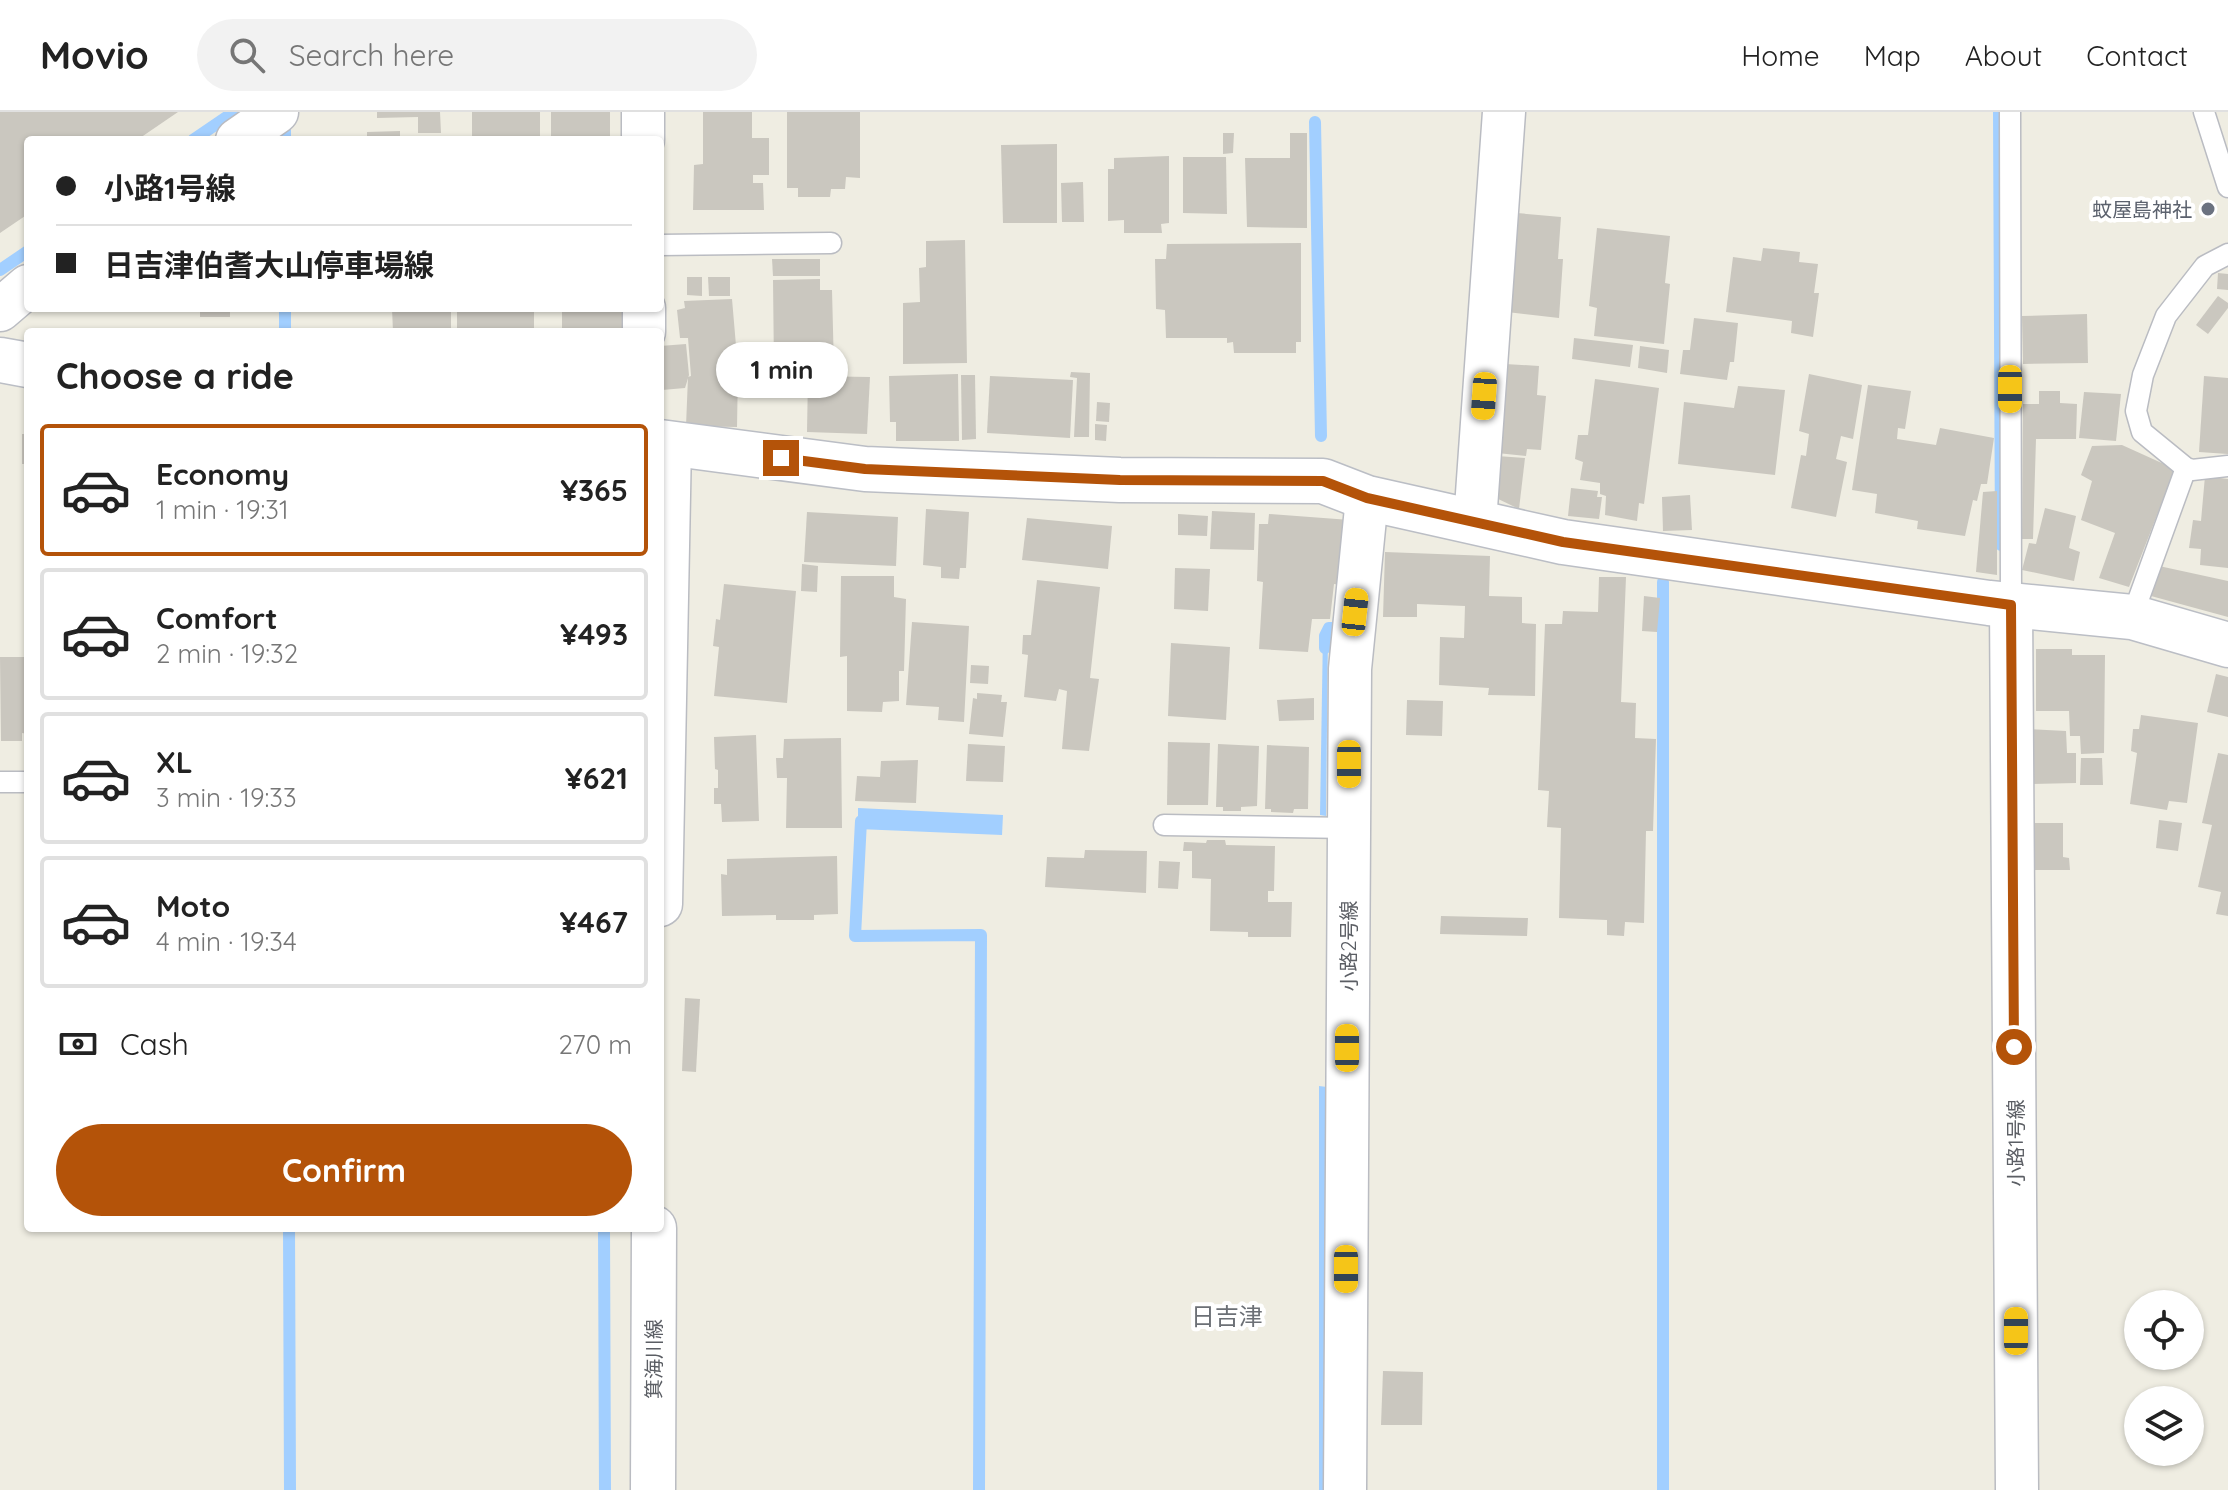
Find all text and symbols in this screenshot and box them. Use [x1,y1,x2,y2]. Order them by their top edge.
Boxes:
search box [197,19,757,91]
text: Movio [40,31,149,79]
icon: search [225,33,269,77]
text: Search here [289,36,454,74]
text: Home [1741,38,1820,73]
text: Map [1864,38,1921,73]
text: About [1965,38,2042,73]
text: Contact [2086,38,2188,73]
text: 小路1号線 [104,169,236,207]
place label: 蚊屋島神社 [2092,197,2192,222]
marker: 蚊屋島神社 [2199,200,2217,218]
text: 日吉津伯耆大山停車場線 [104,246,434,284]
callout: 1 min [715,342,847,398]
text: Choose a ride [56,353,294,398]
text: 1 min [751,353,814,386]
car [1998,365,2022,413]
car [1470,371,1498,421]
route end [763,440,799,476]
icon: car [60,454,132,526]
text: Economy [156,455,289,493]
text: ¥365 [560,471,628,509]
text: 1 min · 19:31 [156,493,289,526]
car [1341,587,1369,637]
icon: car [60,598,132,670]
text: Comfort [156,599,277,637]
text: ¥493 [560,615,628,653]
text: 2 min · 19:32 [156,637,298,670]
car [1337,740,1361,788]
icon: car [60,742,132,814]
text: XL [156,743,193,781]
text: ¥621 [565,759,628,797]
text: 3 min · 19:33 [156,781,297,814]
icon: car [60,886,132,958]
text: Moto [156,887,230,925]
street label: 小路2号線 [1336,900,1361,992]
text: ¥467 [559,903,628,941]
text: 4 min · 19:34 [156,925,297,958]
icon: cash [56,1022,100,1066]
car [1335,1024,1359,1072]
text: Cash [120,1025,189,1063]
text: 270 m [558,1028,632,1061]
route start [1996,1029,2032,1065]
street label: 小路1号線 [2003,1099,2028,1187]
button: Confirm [56,1124,632,1216]
car [1334,1245,1358,1293]
map controls [2124,1290,2204,1466]
button: locate [2124,1290,2204,1370]
district label: 日吉津 [1191,1301,1263,1331]
car [2004,1307,2028,1355]
street label: 箕海川線 [641,1319,666,1399]
button: layers [2124,1386,2204,1466]

